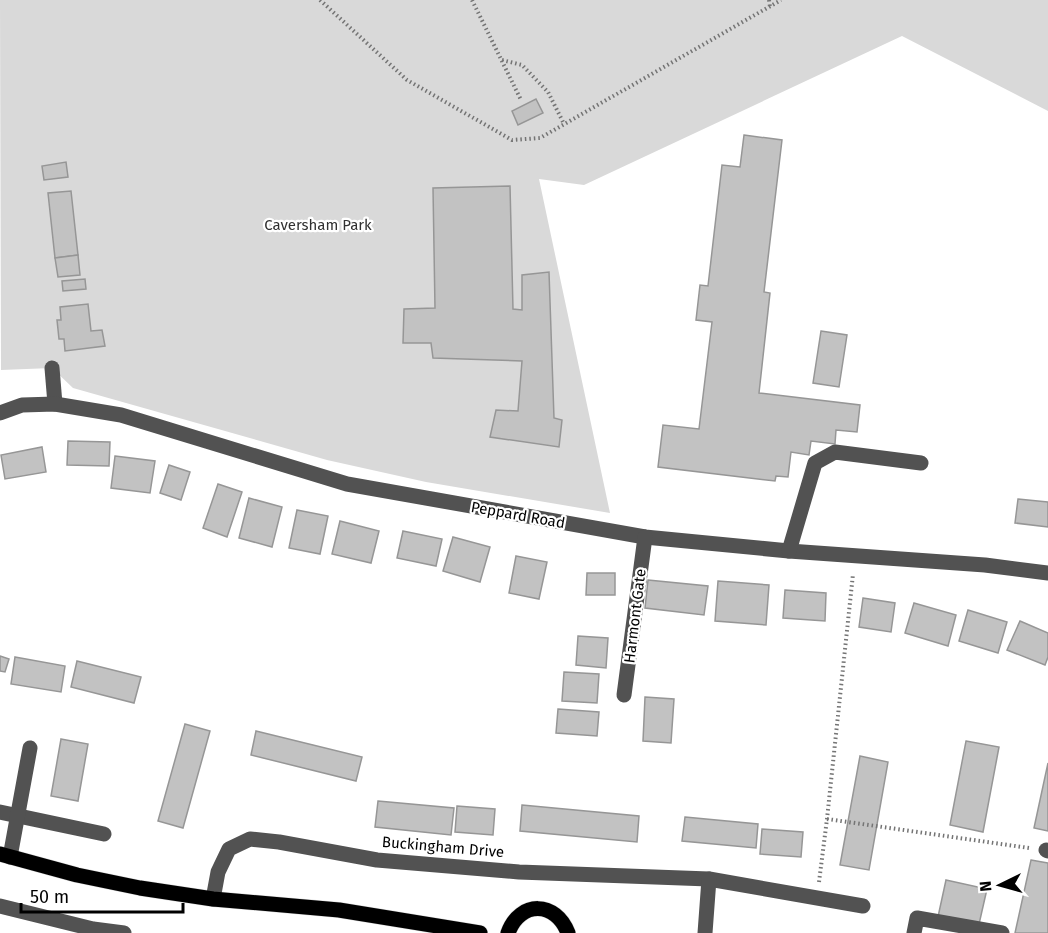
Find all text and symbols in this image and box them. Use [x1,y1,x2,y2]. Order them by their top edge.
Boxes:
park label: Caversham Park [264,216,372,234]
street label: Peppard Road [470,498,566,532]
street label: Harmont Gate [620,568,650,664]
street label: Buckingham Drive [381,833,505,861]
north arrow [970,855,1030,915]
scale bar [21,876,183,914]
text: N [976,880,995,892]
text: 50 m [30,886,69,908]

